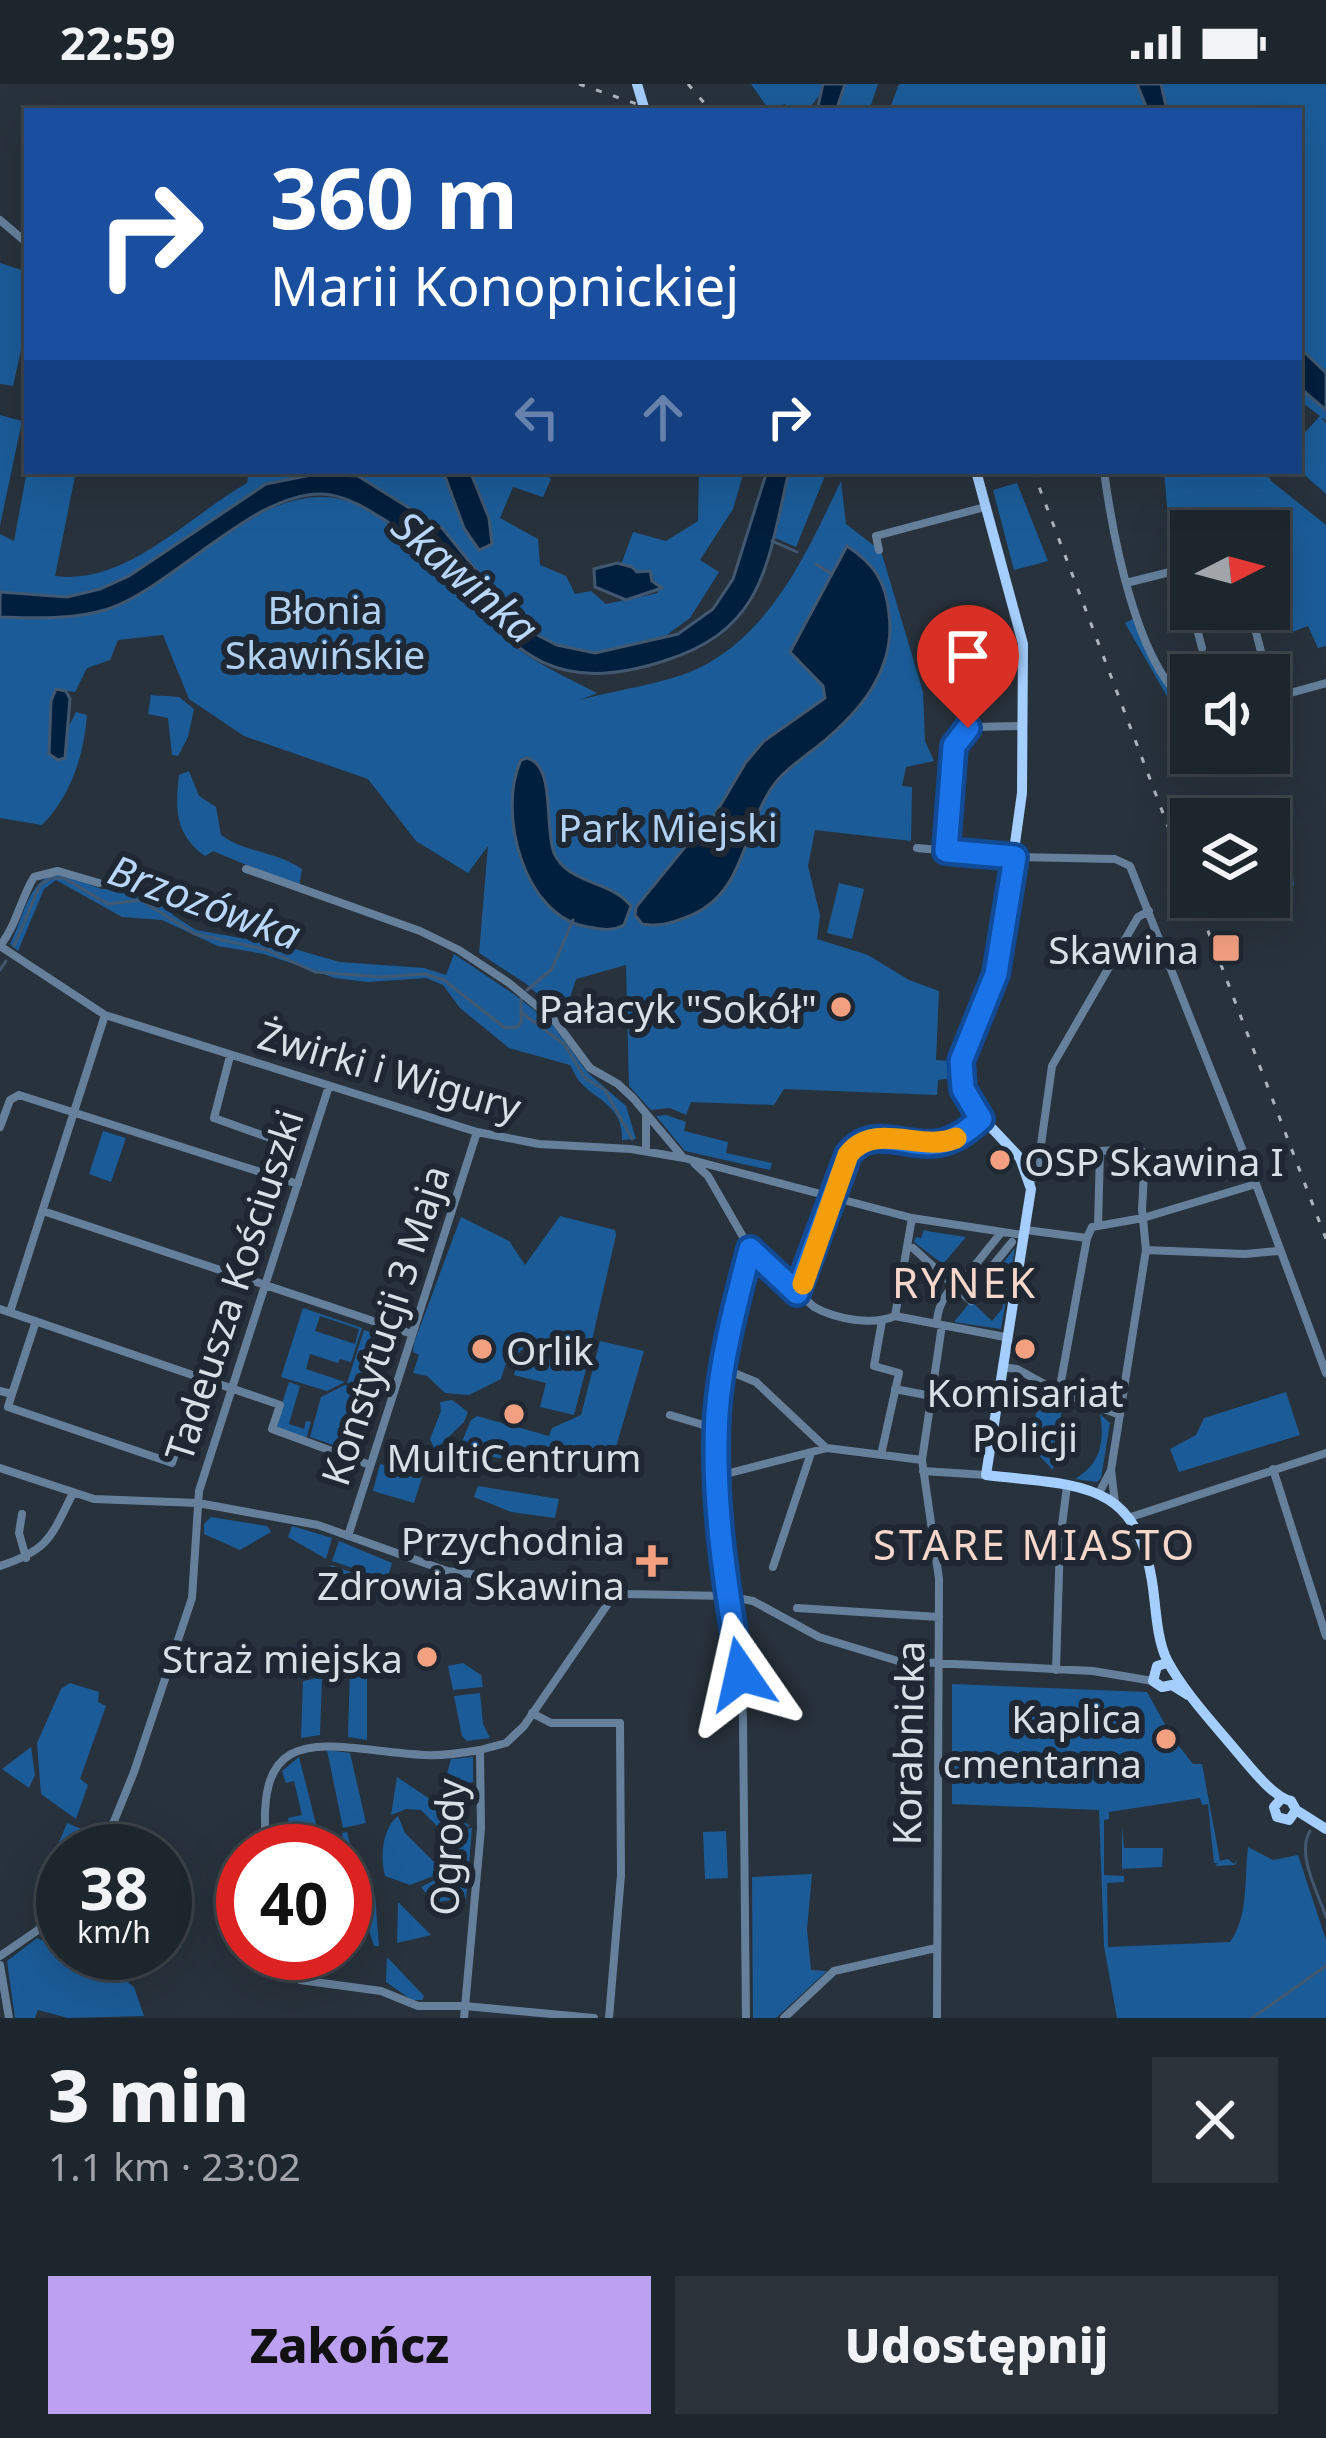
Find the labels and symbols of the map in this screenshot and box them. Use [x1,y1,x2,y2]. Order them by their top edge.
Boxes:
water label: Skawinka [381,497,551,655]
north arrow [1170,510,1290,630]
park label: Błonia Skawińskie [225,582,425,680]
pin [917,605,1019,728]
park label: Park Miejski [558,800,778,853]
water label: Brzozówka [101,840,309,962]
place label: Skawina [1048,922,1199,975]
marker: Skawina [1210,932,1242,964]
place label: Pałacyk "Sokół" [539,981,817,1034]
marker: Pałacyk "Sokół" [828,994,854,1020]
street label: Żwirki i Wigury [253,1007,528,1133]
street label: Tadeusza Kościuszki [151,1102,315,1468]
place label: OSP Skawina I [1024,1134,1284,1187]
marker: OSP Skawina I [987,1147,1013,1173]
street label: Konstytucji 3 Maja [307,1158,461,1492]
district label: RYNEK [892,1253,1038,1310]
place label: Orlik [506,1323,594,1376]
marker: Orlik [469,1336,495,1362]
marker: Komisariat Policji [1012,1336,1038,1362]
place label: Komisariat Policji [927,1365,1123,1463]
marker: MultiCentrum [501,1401,527,1427]
place label: MultiCentrum [386,1430,642,1483]
place label: Przychodnia Zdrowia Skawina [317,1513,625,1611]
district label: STARE MIASTO [873,1515,1197,1572]
marker: Przychodnia Zdrowia Skawina [636,1545,668,1577]
position arrow [678,1611,804,1737]
place label: Straż miejska [162,1631,403,1684]
street label: Korabnicka [879,1640,935,1846]
marker: Straż miejska [414,1644,440,1670]
place label: Kaplica cmentarna [943,1691,1142,1789]
marker: Kaplica cmentarna [1153,1726,1179,1752]
street label: Ogrody [416,1777,476,1917]
speed limit sign: 40 [216,1824,372,1980]

